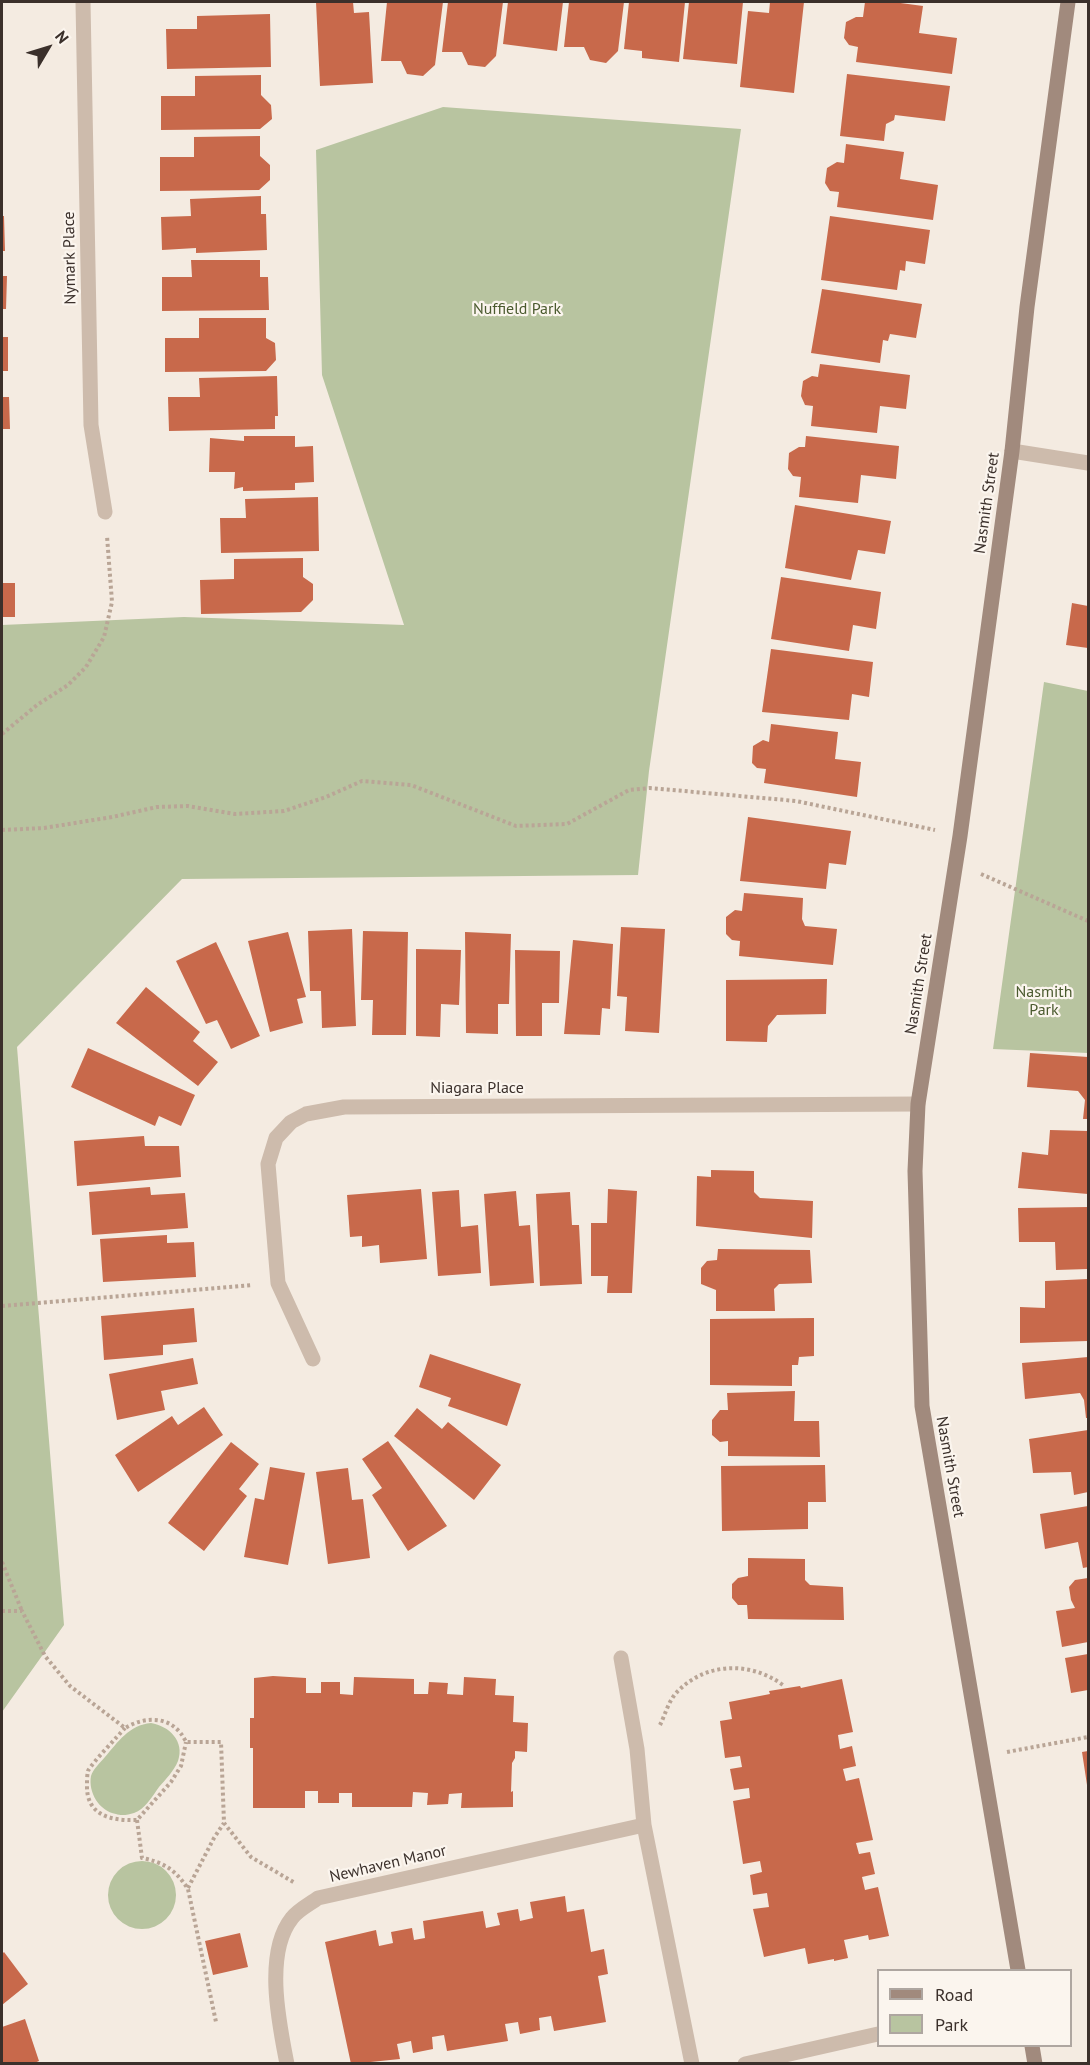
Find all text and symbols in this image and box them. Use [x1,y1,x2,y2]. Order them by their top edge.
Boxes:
north arrow [18,18,78,78]
text: N [51,27,73,47]
street label: Nymark Place [60,211,80,305]
park label: Nuffield Park [473,299,561,319]
street label: Nasmith Street [970,451,1004,555]
street label: Nasmith Street [902,932,936,1036]
park label: Nasmith Park [1016,982,1072,1020]
street label: Niagara Place [430,1078,524,1098]
street label: Nasmith Street [932,1415,968,1519]
street label: Newhaven Manor [328,1841,448,1887]
legend [877,1969,1072,2047]
text: Road [935,1983,973,2006]
text: Park [935,2013,968,2036]

